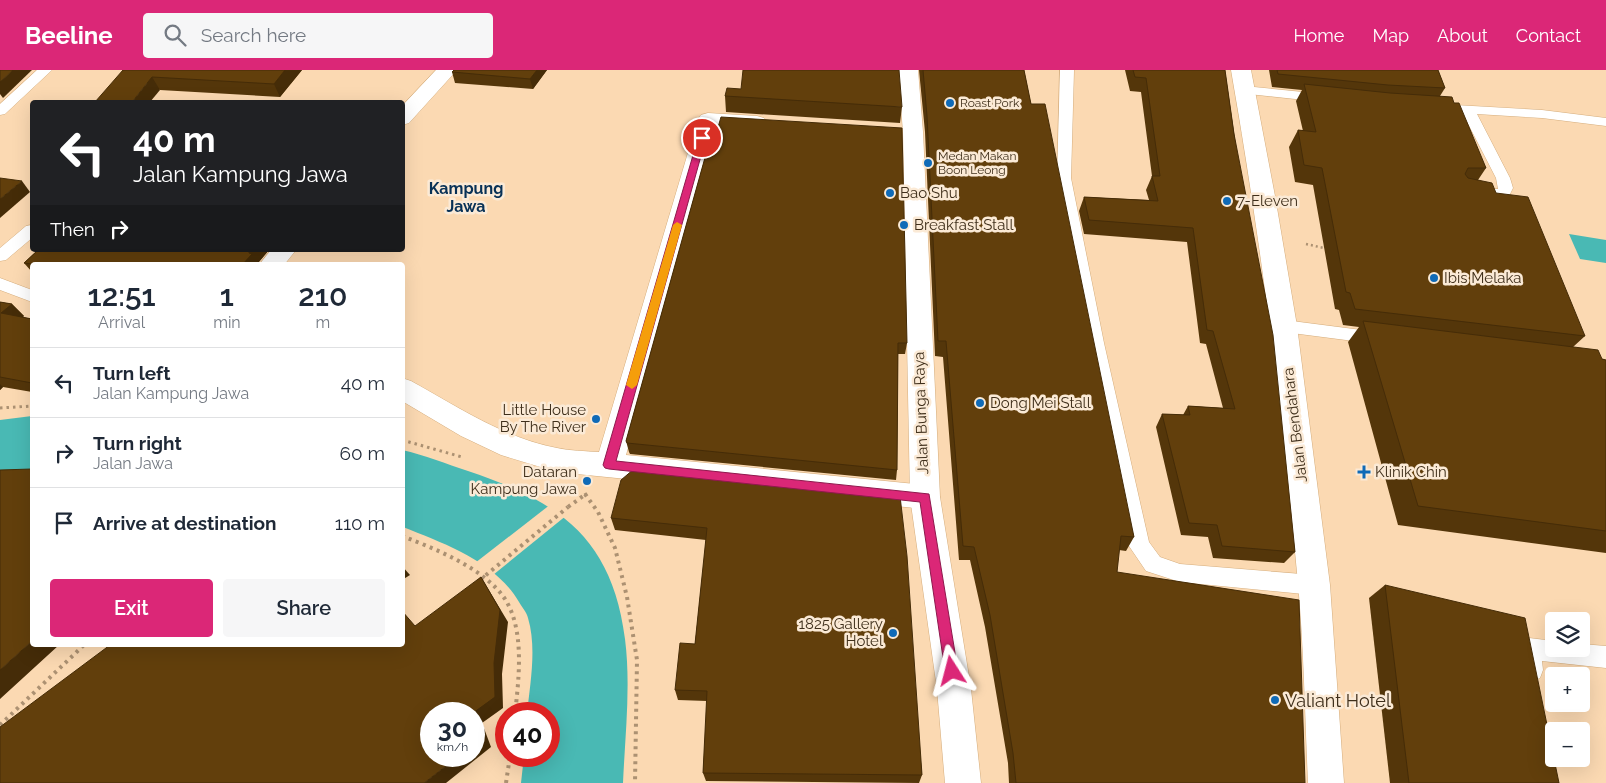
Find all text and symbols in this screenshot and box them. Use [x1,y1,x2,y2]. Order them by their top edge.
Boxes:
search box [143,13,493,58]
text: Beeline [25,21,113,50]
icon: search [161,21,189,49]
text: Search here [201,24,306,46]
text: Home [1293,25,1344,46]
text: Map [1372,25,1409,46]
text: About [1437,25,1488,46]
text: Contact [1516,25,1581,46]
place label: Roast Pork [960,96,1020,110]
marker: Roast Pork [944,97,956,109]
pin [681,117,723,159]
text: 40 m [133,119,215,160]
icon: left [50,120,115,185]
icon: arrive [688,124,716,152]
place label: Medan Makan Boon Leong [938,149,1016,177]
marker: Medan Makan Boon Leong [922,157,934,169]
text: Jalan Kampung Jawa [133,161,348,187]
district label: Kampung Jawa [429,179,503,216]
place label: Bao Shu [900,184,958,202]
marker: Bao Shu [884,187,896,199]
place label: 7-Eleven [1237,192,1298,210]
marker: 7-Eleven [1221,195,1233,207]
icon: right [105,215,133,243]
place label: Breakfast Stall [914,216,1014,234]
text: Then [50,218,95,240]
marker: Breakfast Stall [898,219,910,231]
place label: Ibis Melaka [1444,269,1522,287]
marker: Ibis Melaka [1428,272,1440,284]
text: 12:51 [88,278,156,313]
text: 1 [220,278,234,313]
text: 210 [298,278,347,313]
text: Arrival [98,313,145,332]
text: min [213,313,241,332]
text: m [315,313,330,332]
street label: Jalan Bunga Raya [910,351,932,475]
text: Turn left [93,362,170,384]
street label: Jalan Bendahara [1279,367,1311,483]
icon: left [50,369,78,397]
text: 40 m [341,372,385,394]
text: Jalan Kampung Jawa [93,384,249,403]
place label: Dong Mei Stall [990,394,1092,412]
marker: Dong Mei Stall [974,397,986,409]
place label: Little House By The River [500,401,587,436]
marker: Little House By The River [590,413,602,425]
text: Turn right [93,432,182,454]
icon: right [50,439,78,467]
text: 60 m [340,442,385,464]
text: Jalan Jawa [93,454,173,473]
place label: Dataran Kampung Jawa [471,463,577,498]
place label: Klinik Chin [1375,463,1447,481]
marker: Klinik Chin [1357,465,1371,479]
marker: Dataran Kampung Jawa [581,475,593,487]
icon: arrive [50,509,78,537]
text: Arrive at destination [93,512,277,534]
text: 110 m [335,512,385,534]
button: Exit [50,579,213,637]
button: Share [223,579,385,637]
map controls [1545,612,1590,767]
button: layers [1545,612,1590,657]
place label: 1825 Gallery Hotel [799,615,884,650]
marker: 1825 Gallery Hotel [887,627,899,639]
position arrow [925,644,977,696]
button: + [1545,667,1590,712]
place label: Valiant Hotel [1285,690,1391,711]
marker: Valiant Hotel [1269,694,1281,706]
speed limit sign: 40 [495,702,560,767]
text: 30 [438,713,467,743]
button: − [1545,722,1590,767]
text: km/h [437,740,468,754]

